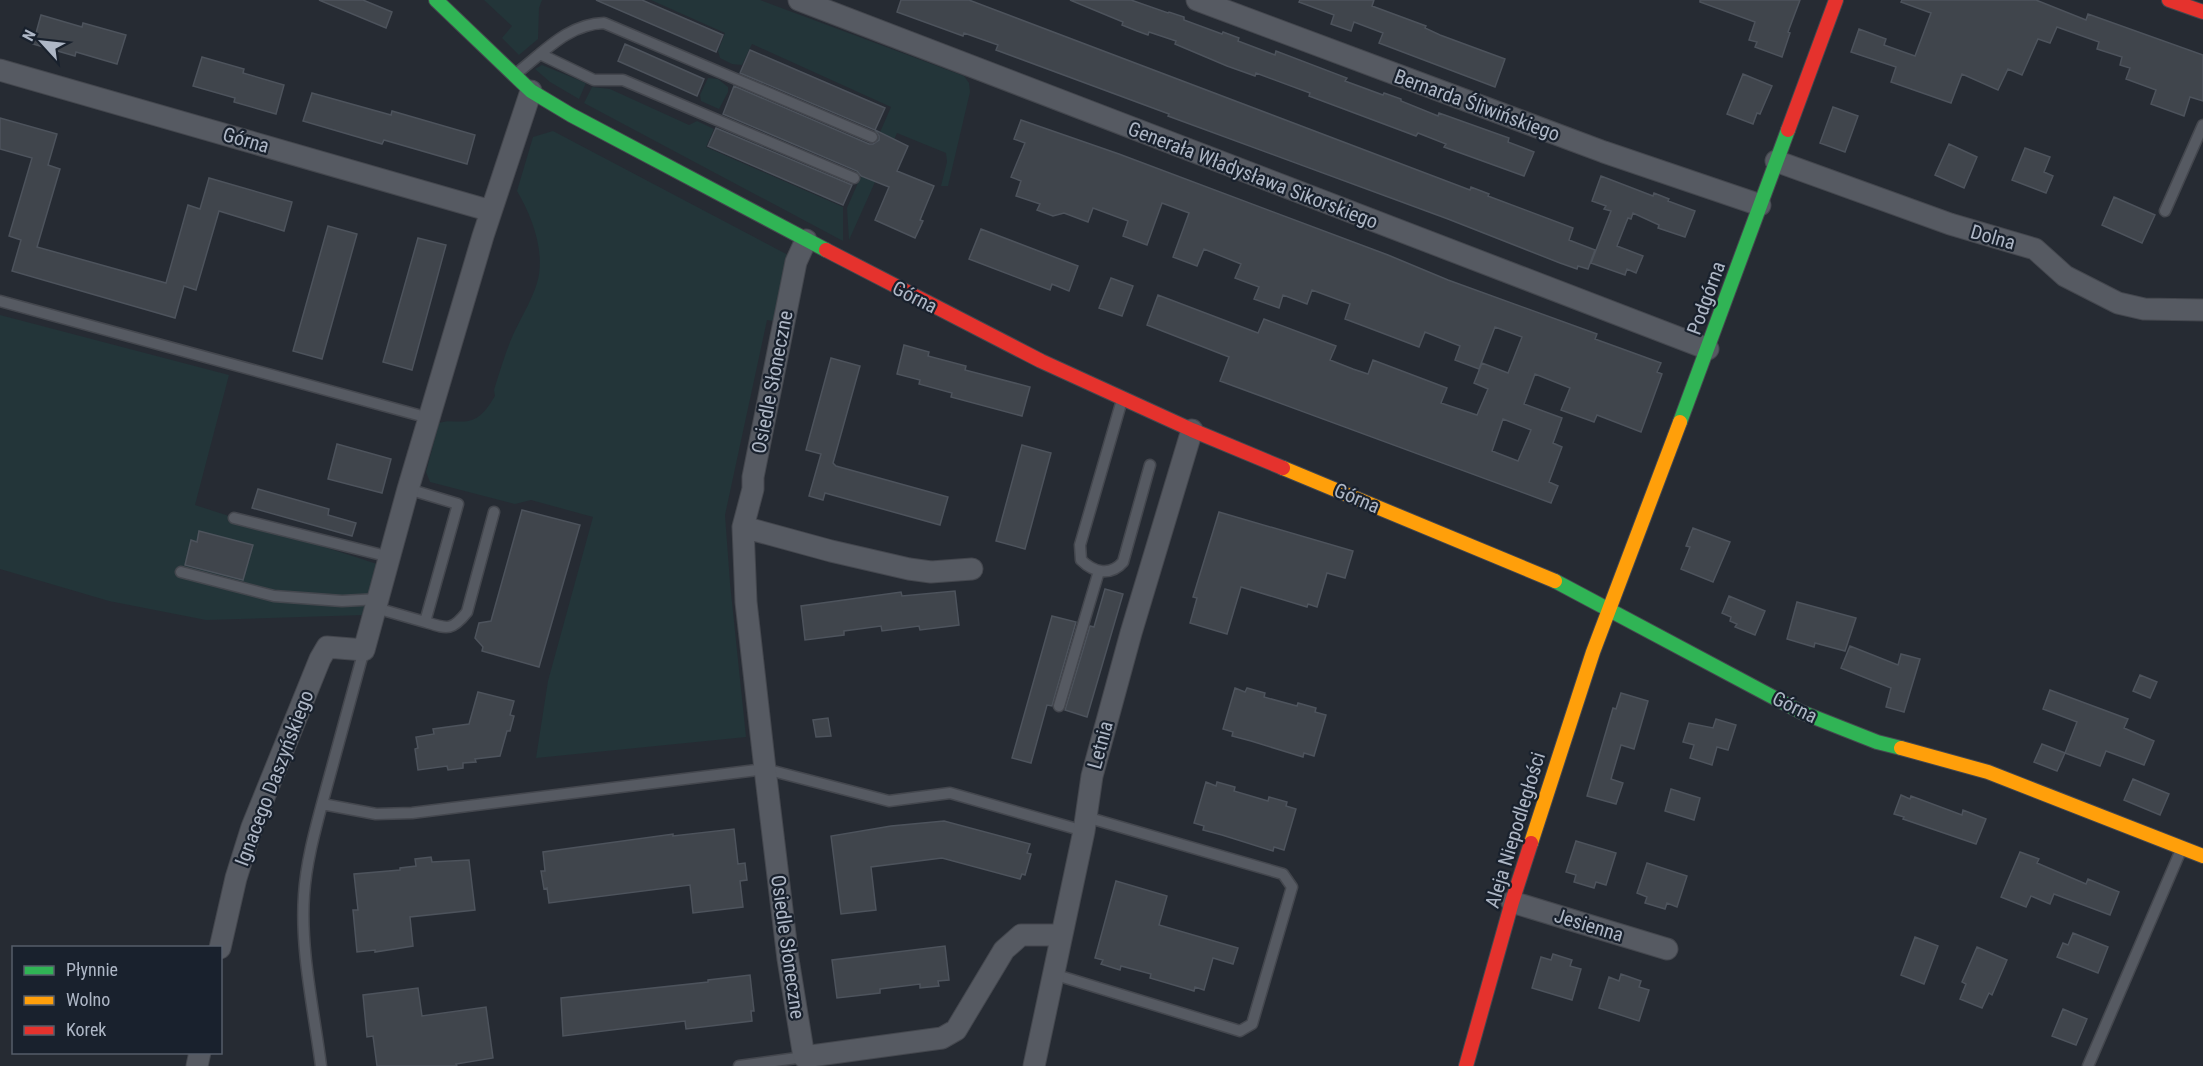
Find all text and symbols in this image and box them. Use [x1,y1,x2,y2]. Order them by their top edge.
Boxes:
north arrow [12,12,72,72]
text: N [18,27,40,44]
street label: Bernarda Śliwińskiego [1391,64,1563,146]
street label: Generała Władysława Sikorskiego [1125,116,1381,234]
street label: Górna [220,122,272,158]
street label: Dolna [1968,219,2018,255]
street label: Podgórna [1682,258,1730,338]
street label: Górna [889,276,941,318]
street label: Osiedle Słoneczne [746,308,798,456]
street label: Górna [1331,478,1383,518]
street label: Górna [1769,686,1821,728]
street label: Ignacego Daszyńskiego [229,687,319,869]
street label: Letnia [1082,718,1118,772]
street label: Aleja Niepodległości [1480,749,1550,911]
street label: Osiedle Słoneczne [766,873,810,1021]
street label: Jesienna [1551,903,1627,947]
legend [12,946,222,1054]
text: Płynnie [66,959,118,980]
text: Wolno [66,989,110,1010]
text: Korek [66,1019,106,1040]

